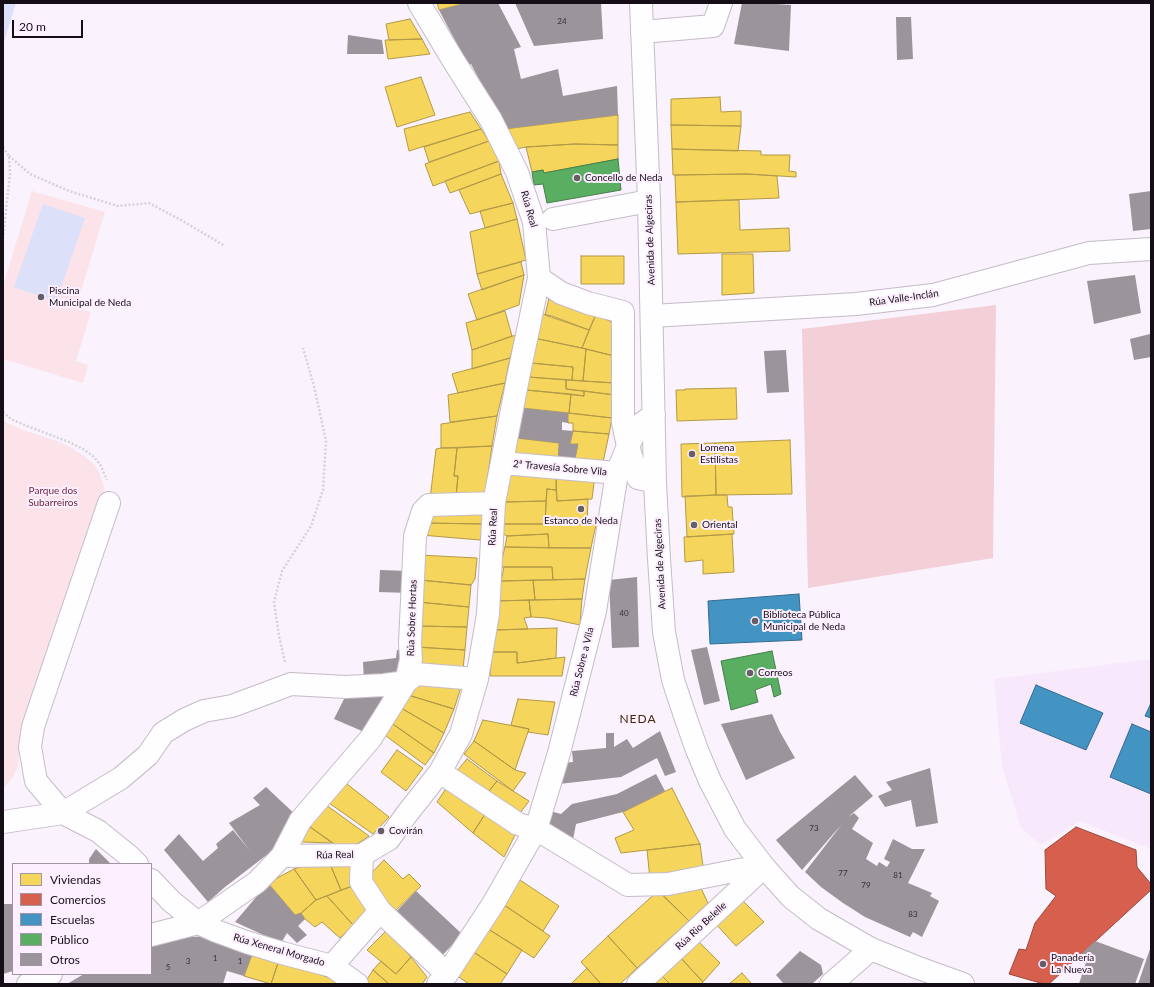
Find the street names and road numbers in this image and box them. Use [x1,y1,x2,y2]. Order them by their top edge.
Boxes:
street label: Rúa Real [518,189,540,229]
street label: Avenida de Algeciras [642,194,658,286]
street label: Rúa Valle-Inclán [869,287,939,309]
street label: 2ª Travesía Sobre Vila [513,458,607,478]
street label: Rúa Real [486,508,500,546]
street label: Avenida de Algeciras [652,518,668,610]
street label: Rúa Sobre Hortas [405,579,419,657]
street label: Rúa Sobre a Vila [568,626,596,698]
street label: Rúa Real [316,849,354,861]
street label: Rúa Rio Belelle [673,899,729,953]
street label: Rúa Xeneral Morgado [232,931,326,969]

